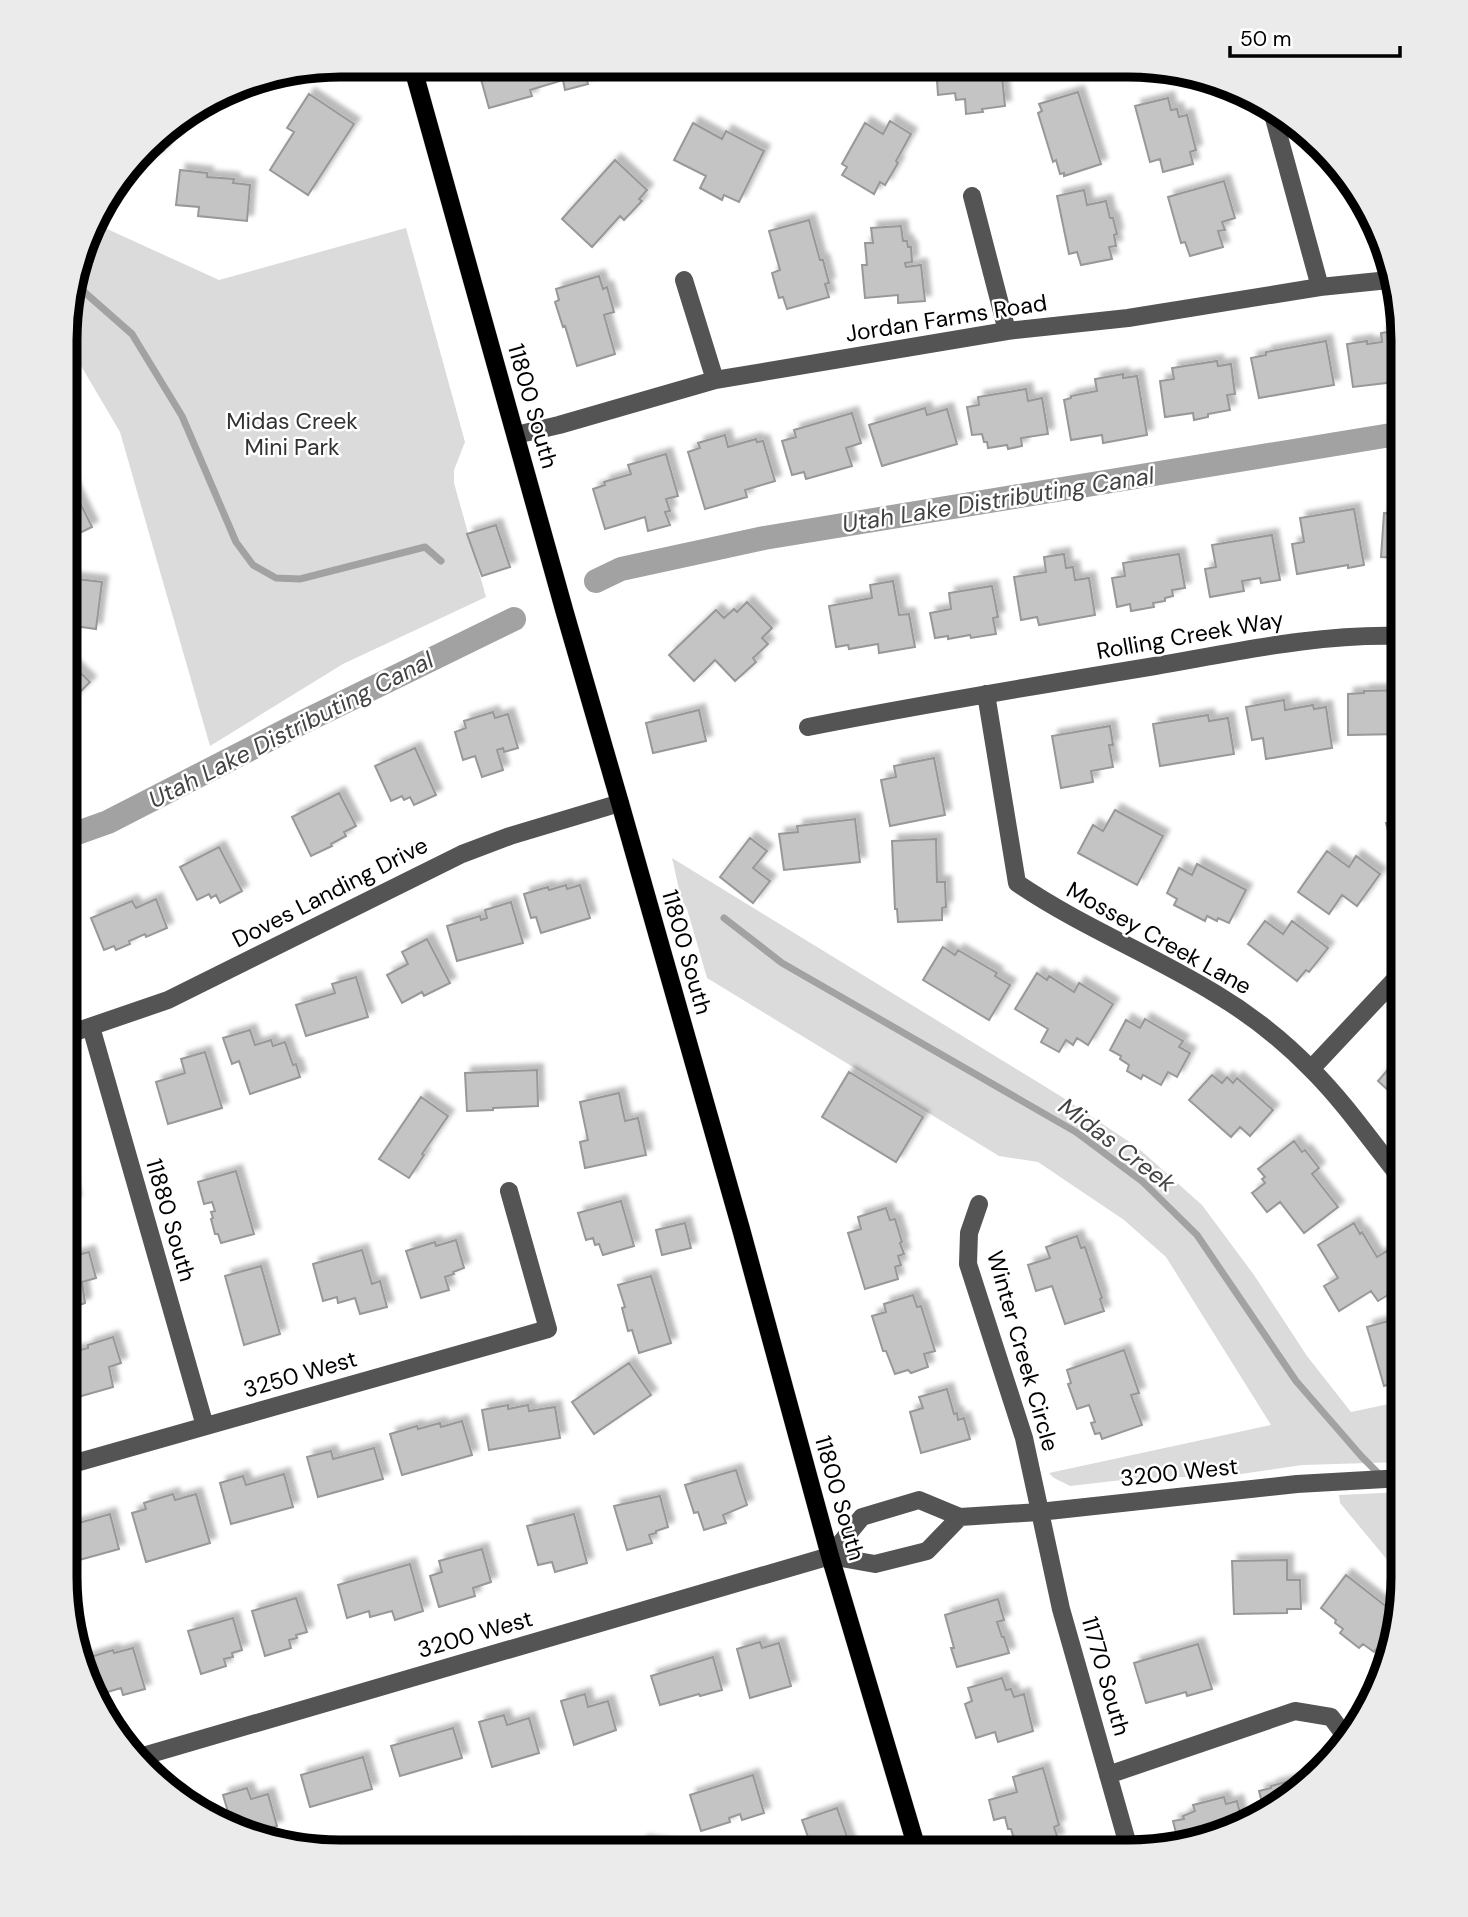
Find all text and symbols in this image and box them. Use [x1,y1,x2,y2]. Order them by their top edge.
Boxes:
scale bar [1230,14,1400,58]
text: 50 m [1240,25,1291,53]
street label: Jordan Farms Road [843,287,1049,349]
street label: 11800 South [501,340,565,472]
park label: Midas Creek Mini Park [226,406,358,462]
water label: Utah Lake Distributing Canal [840,459,1157,539]
street label: Rolling Creek Way [1094,604,1286,666]
water label: Utah Lake Distributing Canal [143,644,439,815]
street label: Doves Landing Drive [227,830,433,954]
street label: Mossey Creek Lane [1061,875,1257,1001]
street label: 11800 South [655,886,719,1018]
water label: Midas Creek [1053,1091,1183,1199]
street label: 11880 South [139,1155,203,1285]
street label: Winter Creek Circle [980,1247,1066,1455]
street label: 3250 West [240,1343,360,1405]
street label: 11800 South [808,1432,872,1564]
street label: 3200 West [1119,1451,1239,1493]
street label: 3200 West [414,1603,536,1665]
street label: 11770 South [1075,1613,1137,1739]

